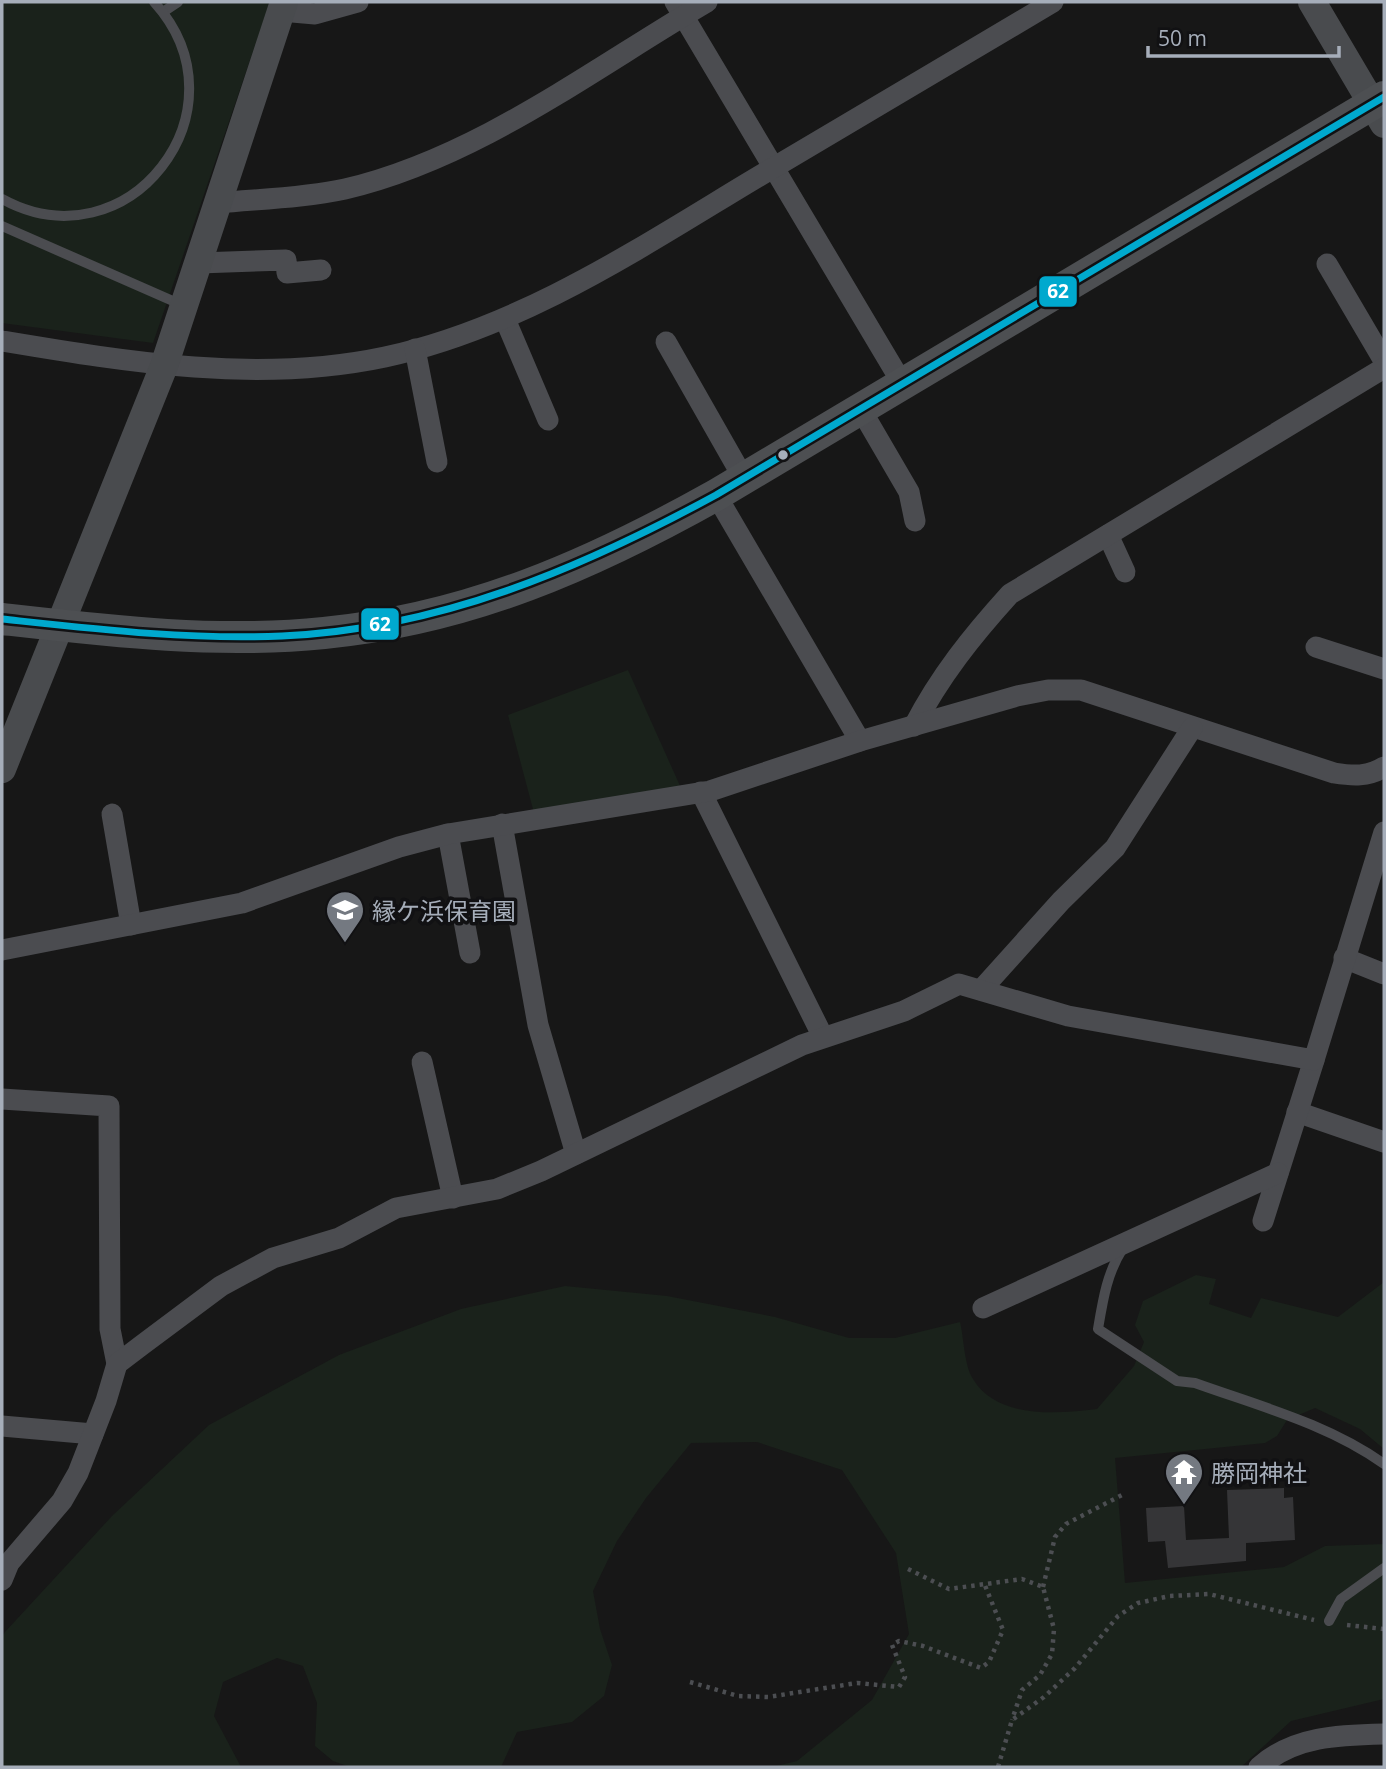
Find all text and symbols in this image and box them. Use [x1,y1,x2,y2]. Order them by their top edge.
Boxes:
scale bar [1148,14,1339,58]
text: 50 m [1158,24,1207,52]
line badge: 62 [1038,275,1078,308]
text: 62 [1047,278,1069,304]
unlabelled marker [776,448,790,462]
line badge: 62 [360,607,400,641]
text: 62 [369,611,391,637]
school or university icon: 縁ケ浜保育園 [324,889,366,944]
place label: 縁ケ浜保育園 [372,894,516,927]
temple icon: 勝岡神社 [1163,1451,1205,1506]
place label: 勝岡神社 [1211,1456,1307,1489]

